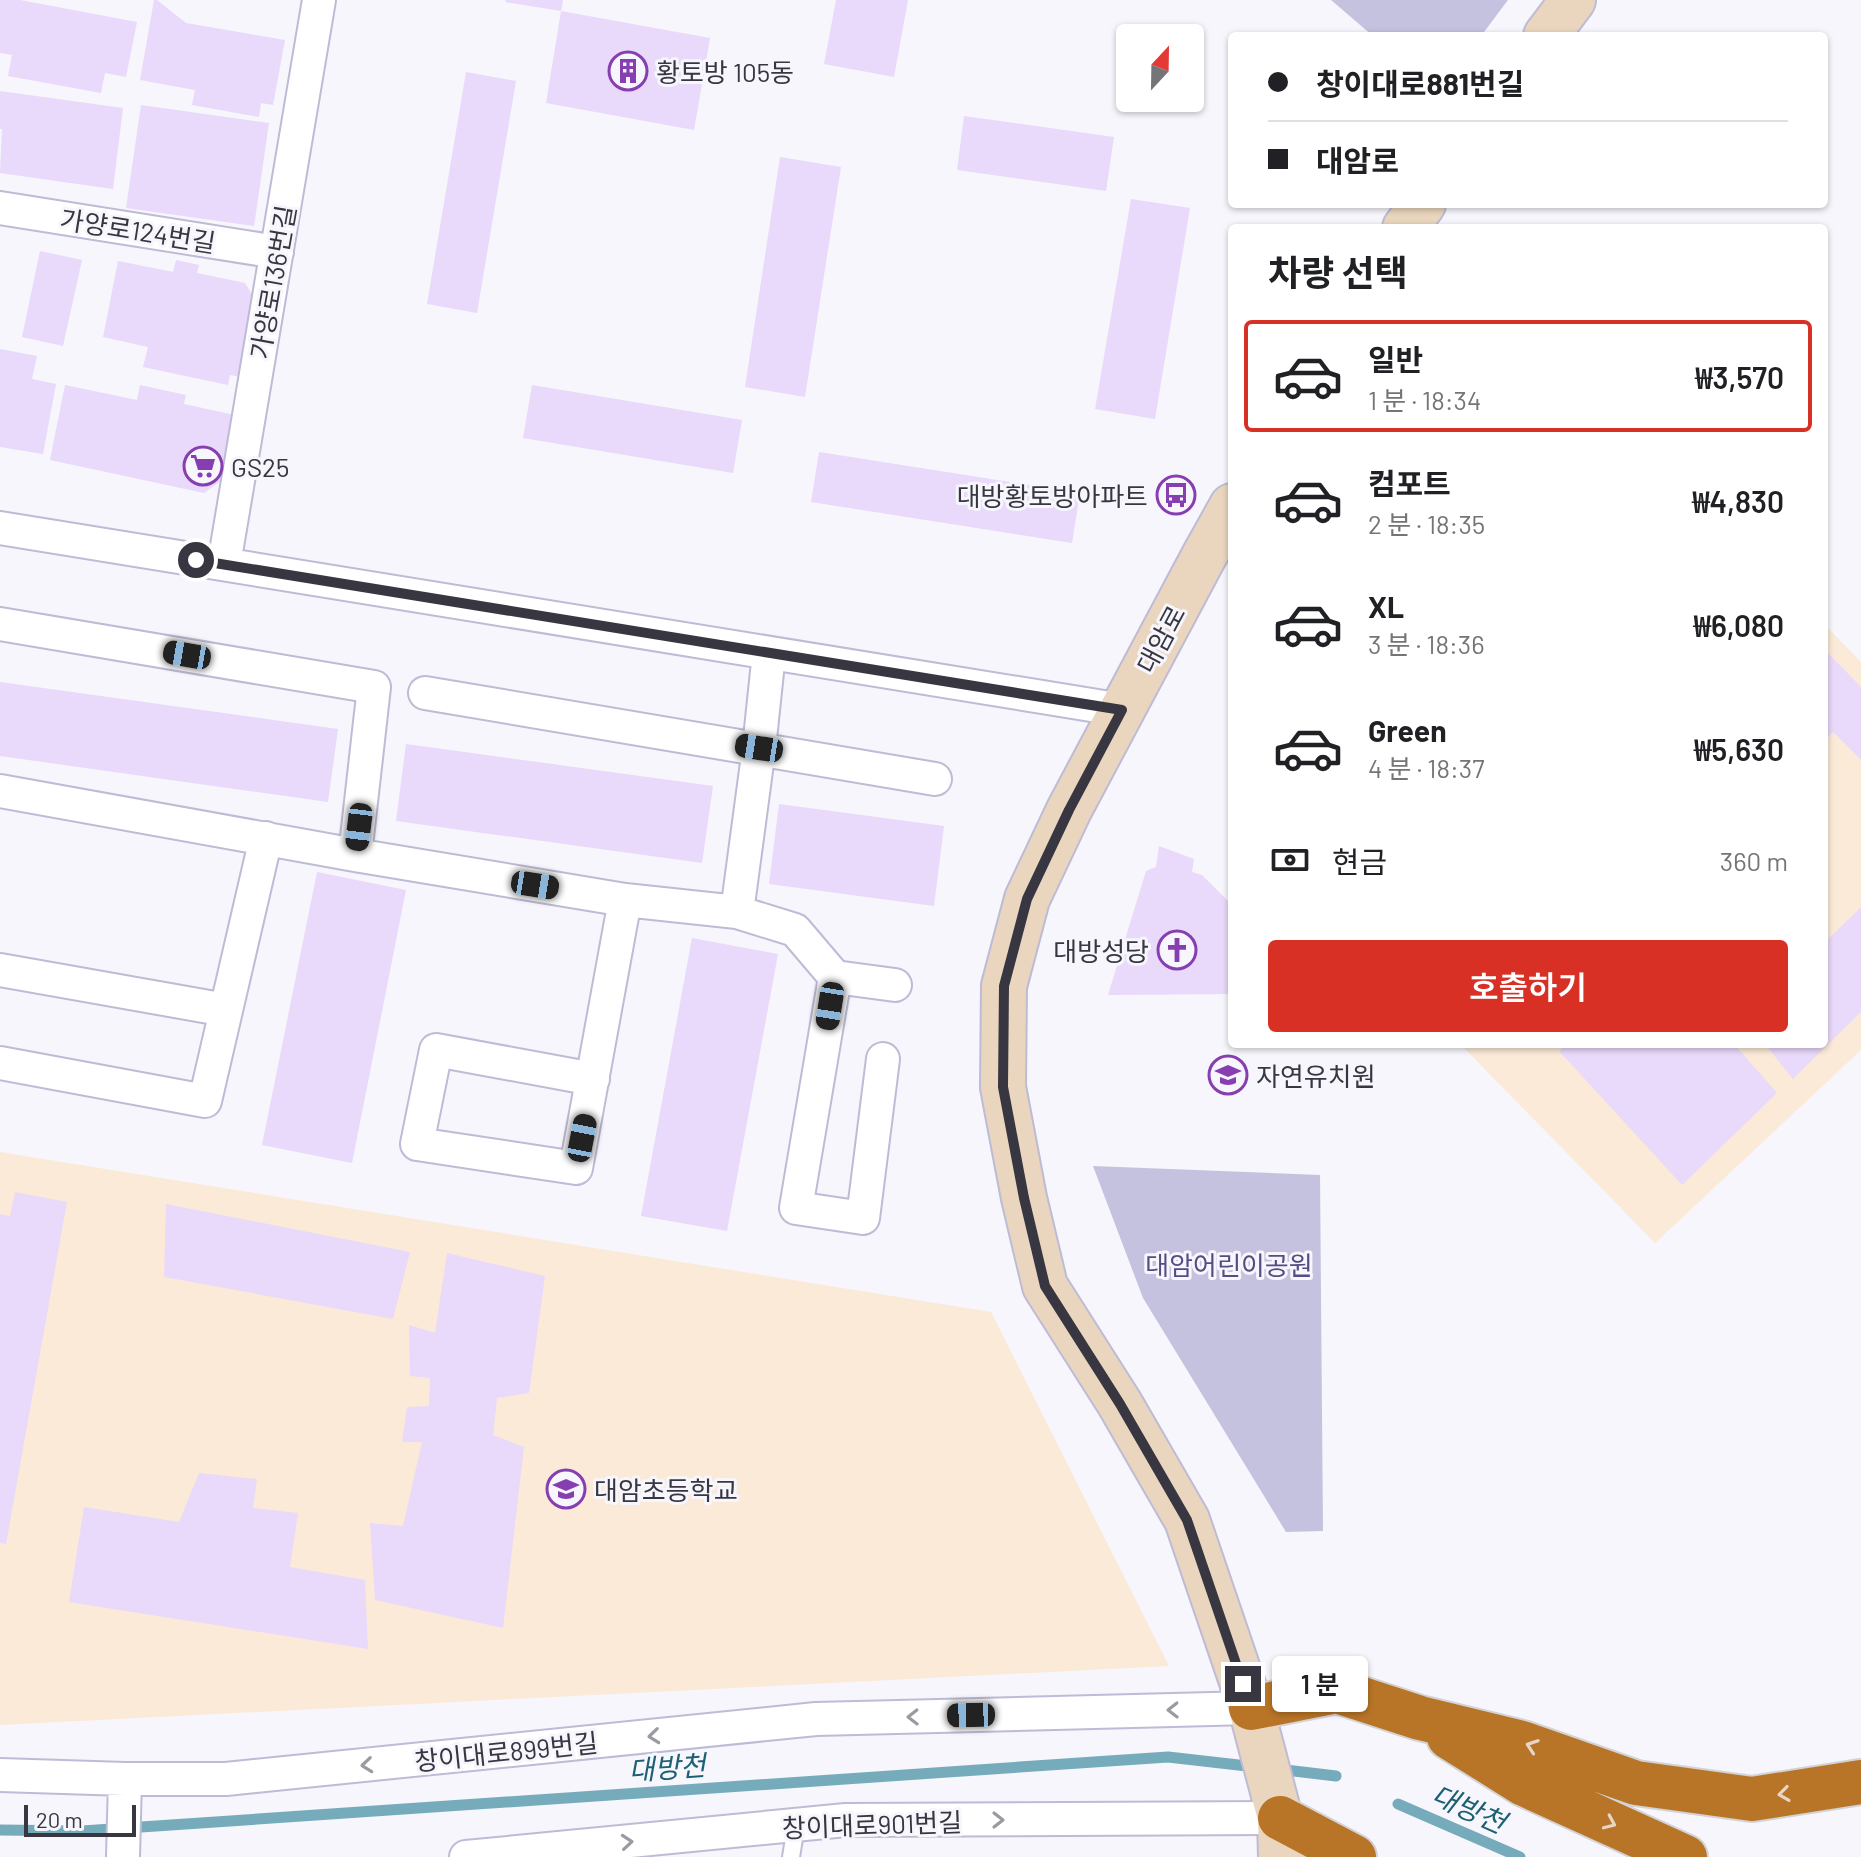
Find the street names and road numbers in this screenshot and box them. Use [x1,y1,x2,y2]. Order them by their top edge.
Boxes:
street label: 가양로124번길 [58,202,218,258]
street label: 가양로136번길 [243,203,301,361]
street label: 대암로 [1129,600,1191,678]
street label: 창이대로899번길 [413,1726,599,1776]
street label: 창이대로901번길 [781,1805,963,1843]

